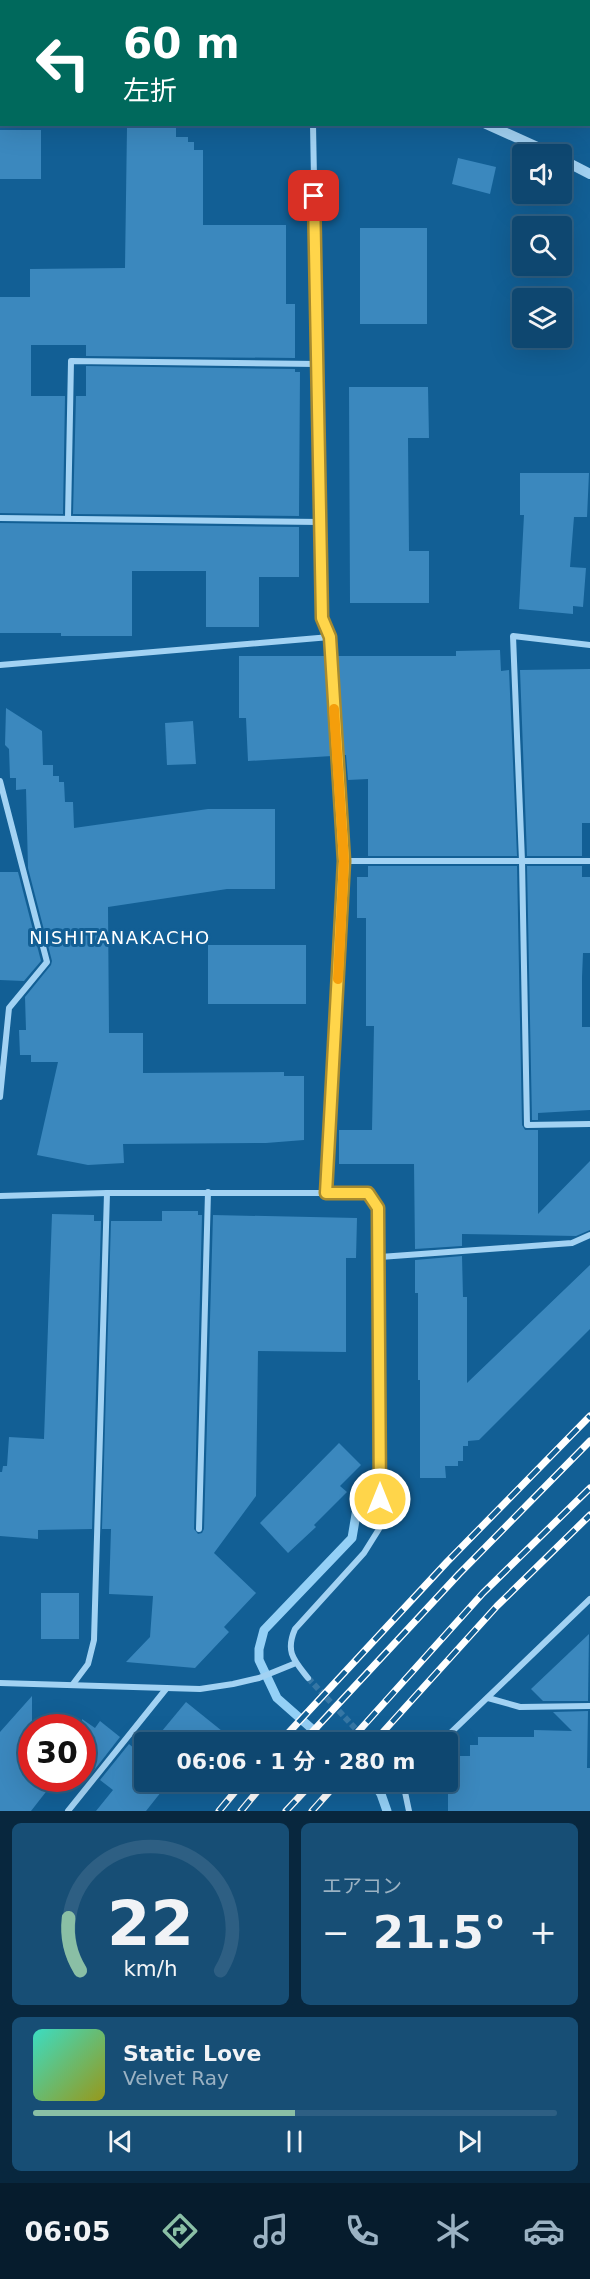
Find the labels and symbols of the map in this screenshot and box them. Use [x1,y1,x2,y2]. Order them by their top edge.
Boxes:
pin [288,170,339,221]
district label: NISHITANAKACHO [29,927,211,948]
position arrow [348,1467,412,1531]
speed limit sign: 30 [18,1714,96,1792]

